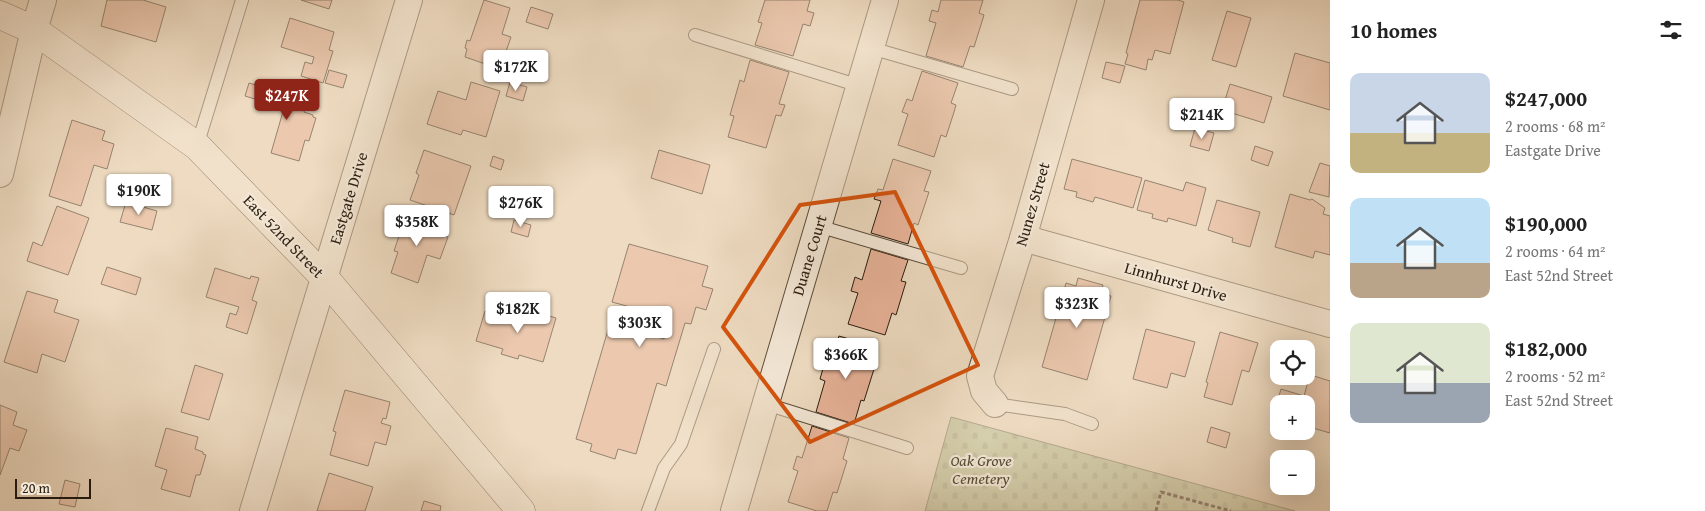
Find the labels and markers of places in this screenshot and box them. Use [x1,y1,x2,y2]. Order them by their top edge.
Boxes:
pin: $172K [481,49,551,92]
pin: $247K [252,78,322,121]
pin: $214K [1167,98,1237,140]
pin: $190K [104,174,174,216]
pin: $276K [486,186,556,228]
pin: $358K [382,204,452,247]
pin: $323K [1042,286,1112,329]
pin: $182K [483,292,553,334]
pin: $303K [605,306,675,348]
pin: $366K [811,338,881,380]

